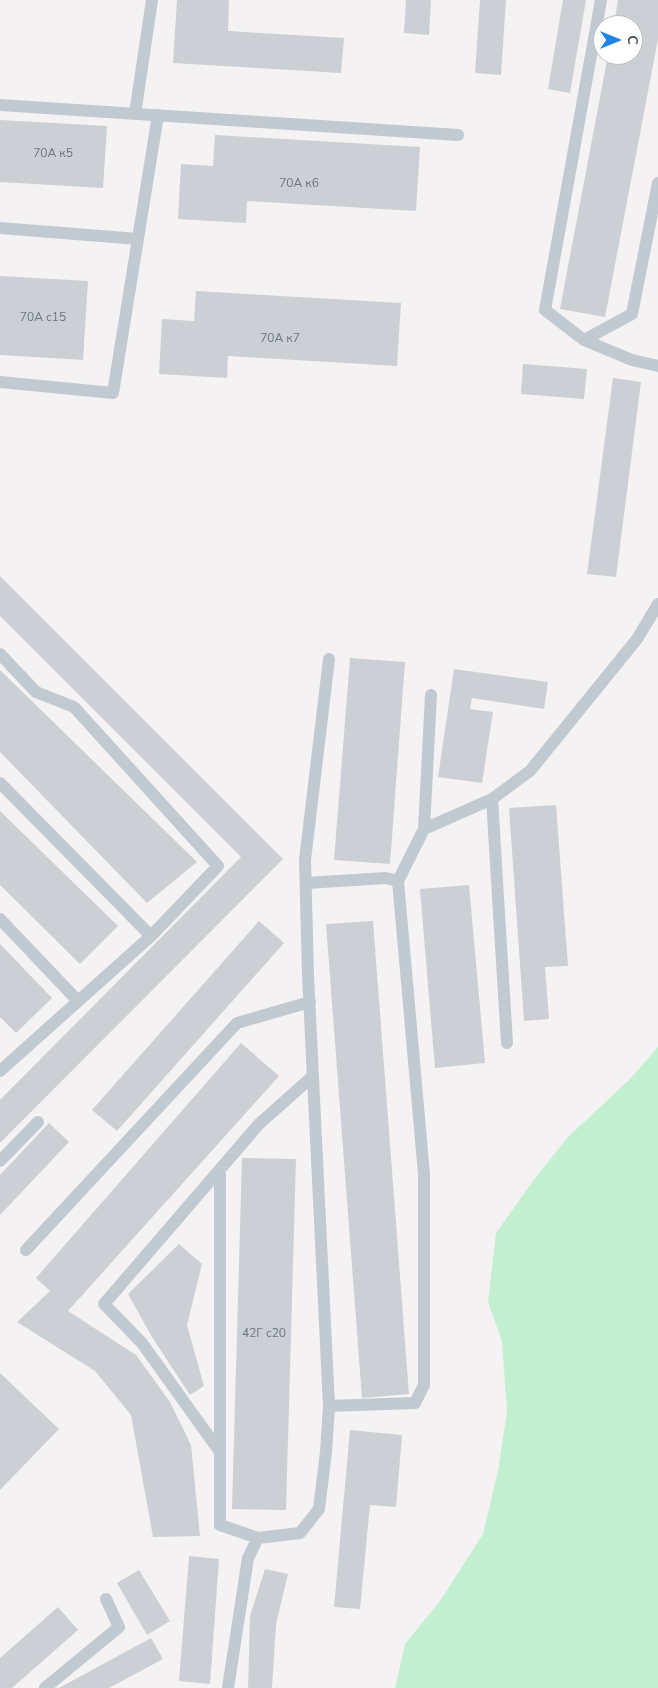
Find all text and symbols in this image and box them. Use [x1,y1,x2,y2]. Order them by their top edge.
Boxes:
north arrow [593,15,643,65]
text: С [623,35,642,45]
house number: 70А к5 [33,147,73,161]
house number: 70А к6 [279,177,319,191]
house number: 70А с15 [20,311,66,325]
house number: 70А к7 [260,332,300,346]
house number: 42Г с20 [242,1327,286,1341]

